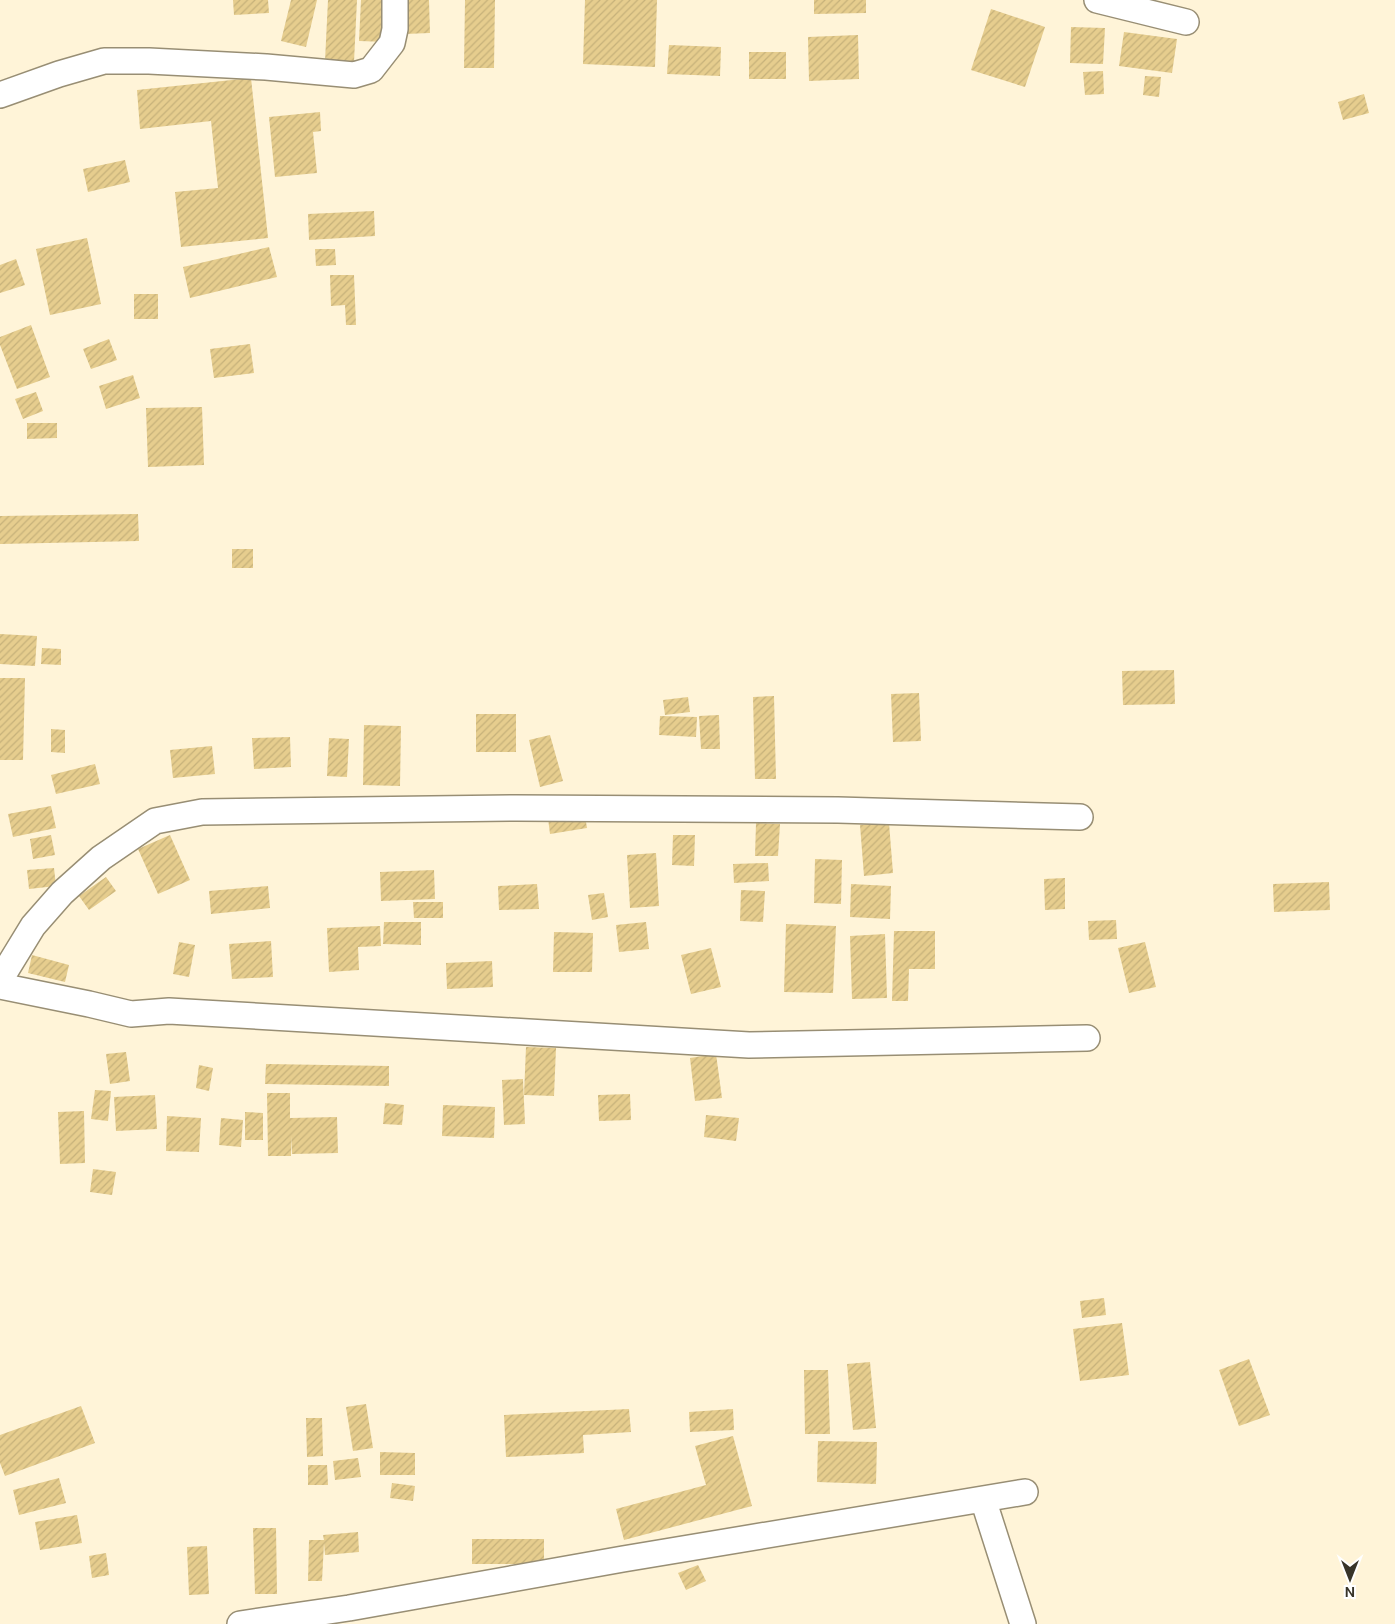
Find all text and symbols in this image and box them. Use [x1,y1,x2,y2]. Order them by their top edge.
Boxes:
north arrow [1325,1554,1375,1604]
text: N [1345,1583,1355,1601]

